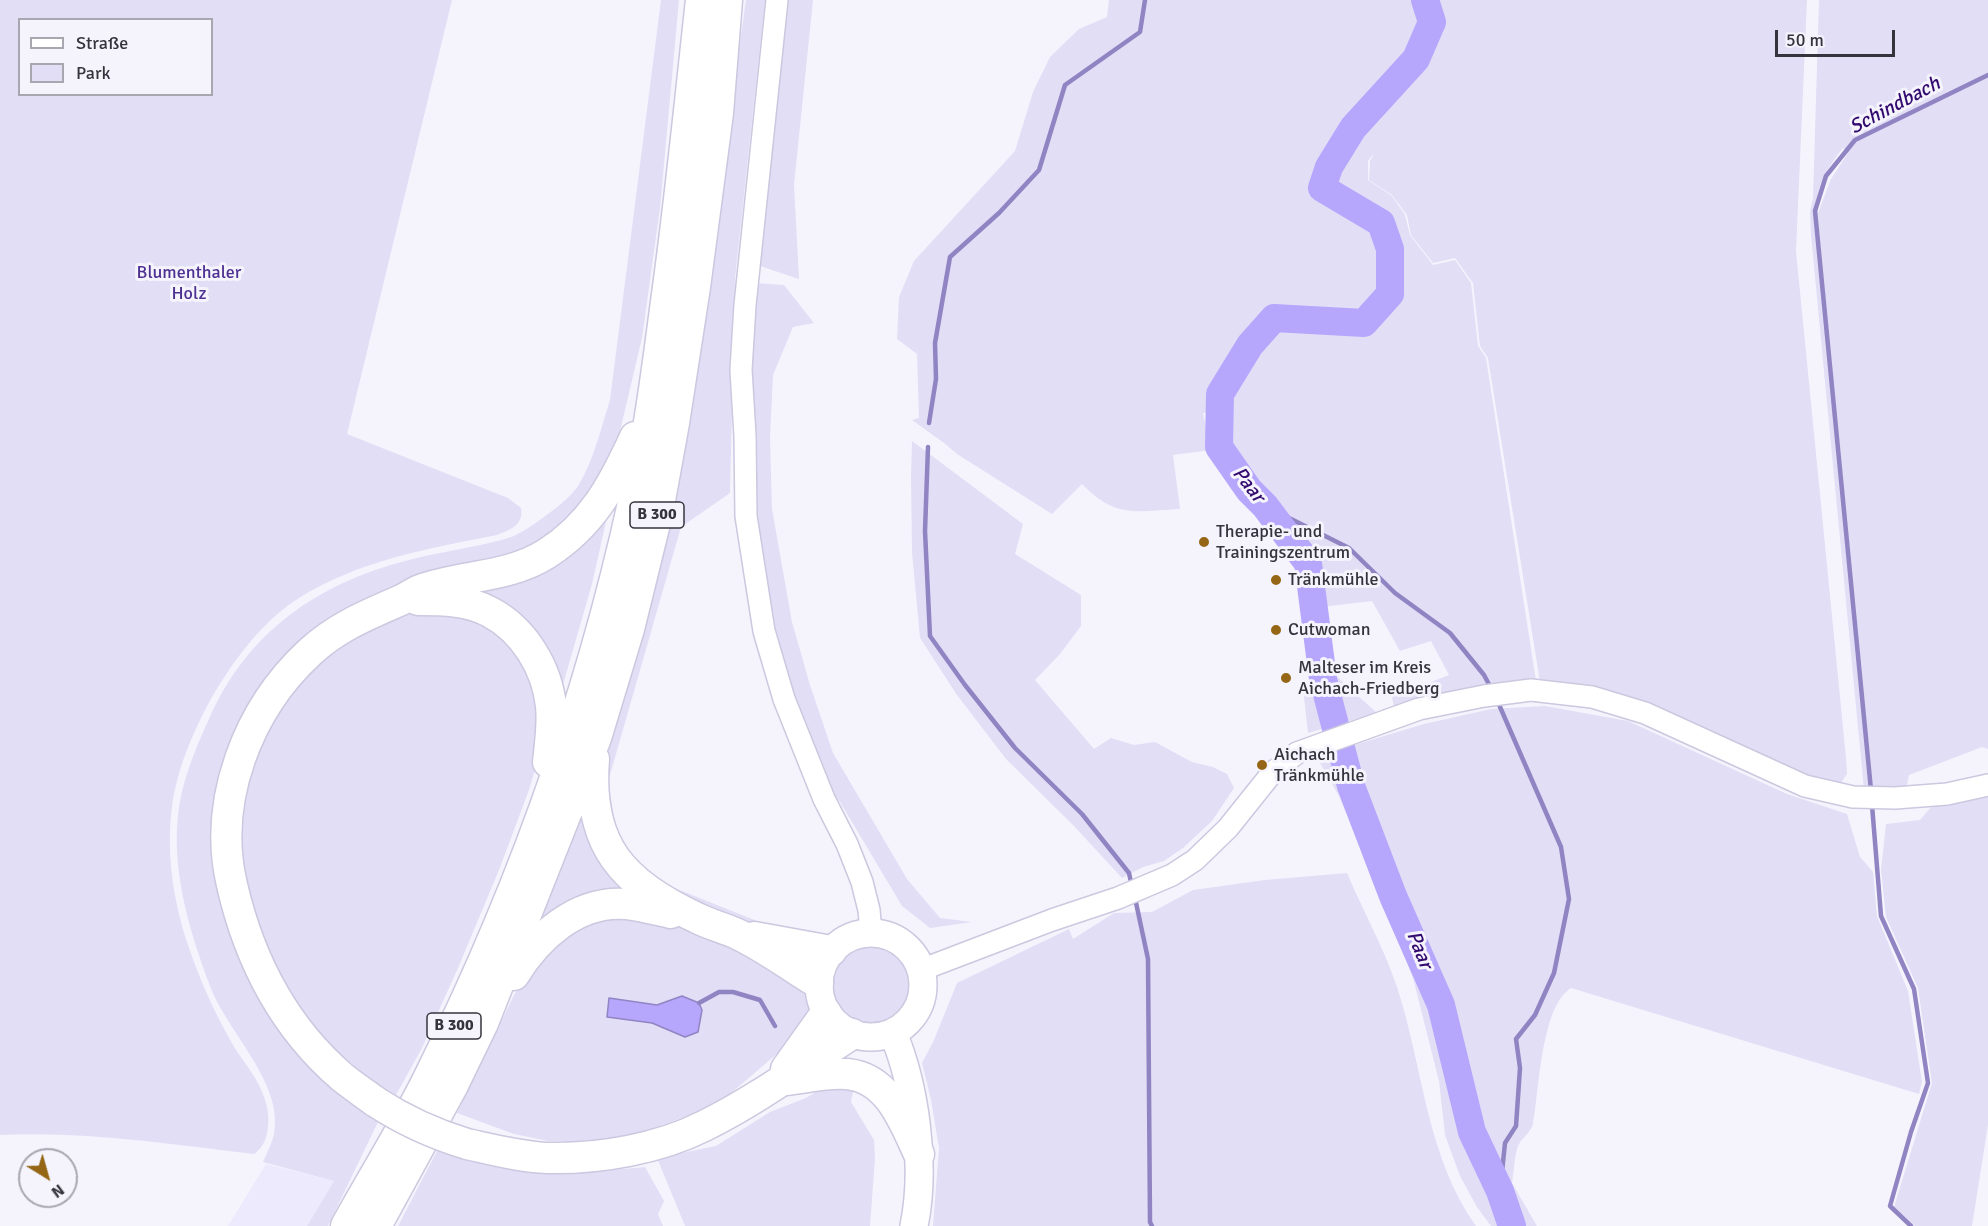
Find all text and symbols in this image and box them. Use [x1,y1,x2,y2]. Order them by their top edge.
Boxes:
legend [18,18,213,96]
scale bar [1778,18,1898,56]
text: 50 m [1786,29,1824,51]
text: Straße [76,32,128,54]
text: Park [76,62,111,84]
water label: Schindbach [1846,72,1944,140]
park label: Blumenthaler Holz [137,262,241,304]
water label: Paar [1227,462,1269,508]
road number: B 300 [630,502,684,528]
place label: Therapie- und Trainingszentrum [1216,521,1350,564]
marker: Therapie- und Trainingszentrum [1197,535,1211,549]
place label: Tränkmühle [1288,569,1379,591]
marker: Tränkmühle [1269,573,1283,587]
place label: Cutwoman [1288,619,1370,641]
marker: Cutwoman [1269,623,1283,637]
place label: Malteser im Kreis Aichach-Friedberg [1298,657,1440,700]
marker: Malteser im Kreis Aichach-Friedberg [1279,671,1293,685]
place label: Aichach Tränkmühle [1274,744,1365,786]
marker: Aichach Tränkmühle [1255,758,1269,772]
water label: Paar [1401,928,1437,972]
road number: B 300 [427,1013,481,1039]
north arrow [18,1148,78,1208]
text: N [47,1179,68,1202]

